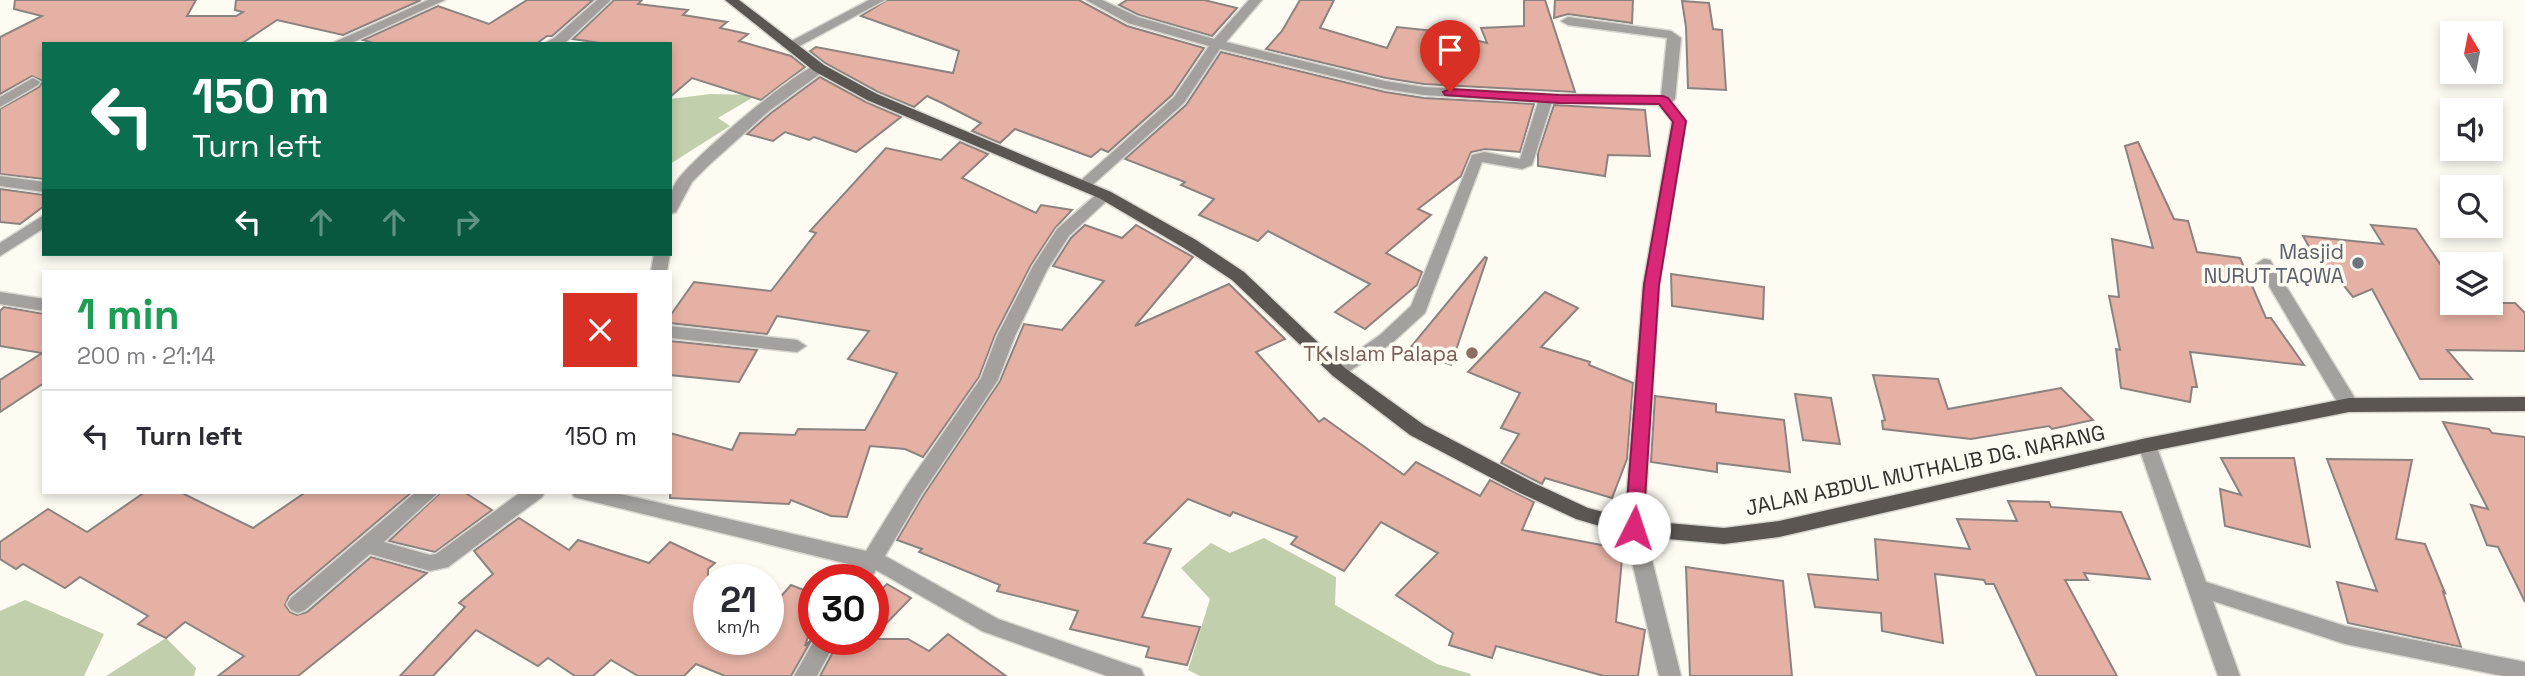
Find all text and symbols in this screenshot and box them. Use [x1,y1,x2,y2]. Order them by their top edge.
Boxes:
pin [1420,20,1480,92]
north arrow [2440,21,2502,84]
map controls [2440,21,2503,315]
icon: arrive [1431,31,1469,69]
text: 150 m [192,65,330,127]
icon: left [77,70,168,161]
button: sound [2440,98,2503,161]
text: Turn left [192,126,322,166]
button: search [2440,175,2503,238]
icon: left [229,203,267,241]
icon: ahead [302,203,340,241]
icon: ahead [375,203,413,241]
icon: right [448,203,486,241]
place label: Masjid NURUT TAQWA [2203,238,2344,289]
button: layers [2440,252,2503,315]
marker: Masjid NURUT TAQWA [2350,255,2366,271]
text: 1 min [77,288,180,341]
button: close [563,293,637,367]
place label: TK Islam Palapa [1303,340,1458,367]
text: 200 m · 21:14 [77,341,215,371]
marker: TK Islam Palapa [1464,345,1480,361]
icon: left [77,417,115,455]
text: Turn left [136,419,243,453]
text: 150 m [565,419,637,453]
street label: JALAN ABDUL MUTHALIB DG. NARANG [1743,419,2107,521]
position arrow [1597,491,1671,565]
speed limit sign: 30 [798,564,889,655]
text: 21 [720,578,757,622]
text: km/h [717,615,760,638]

